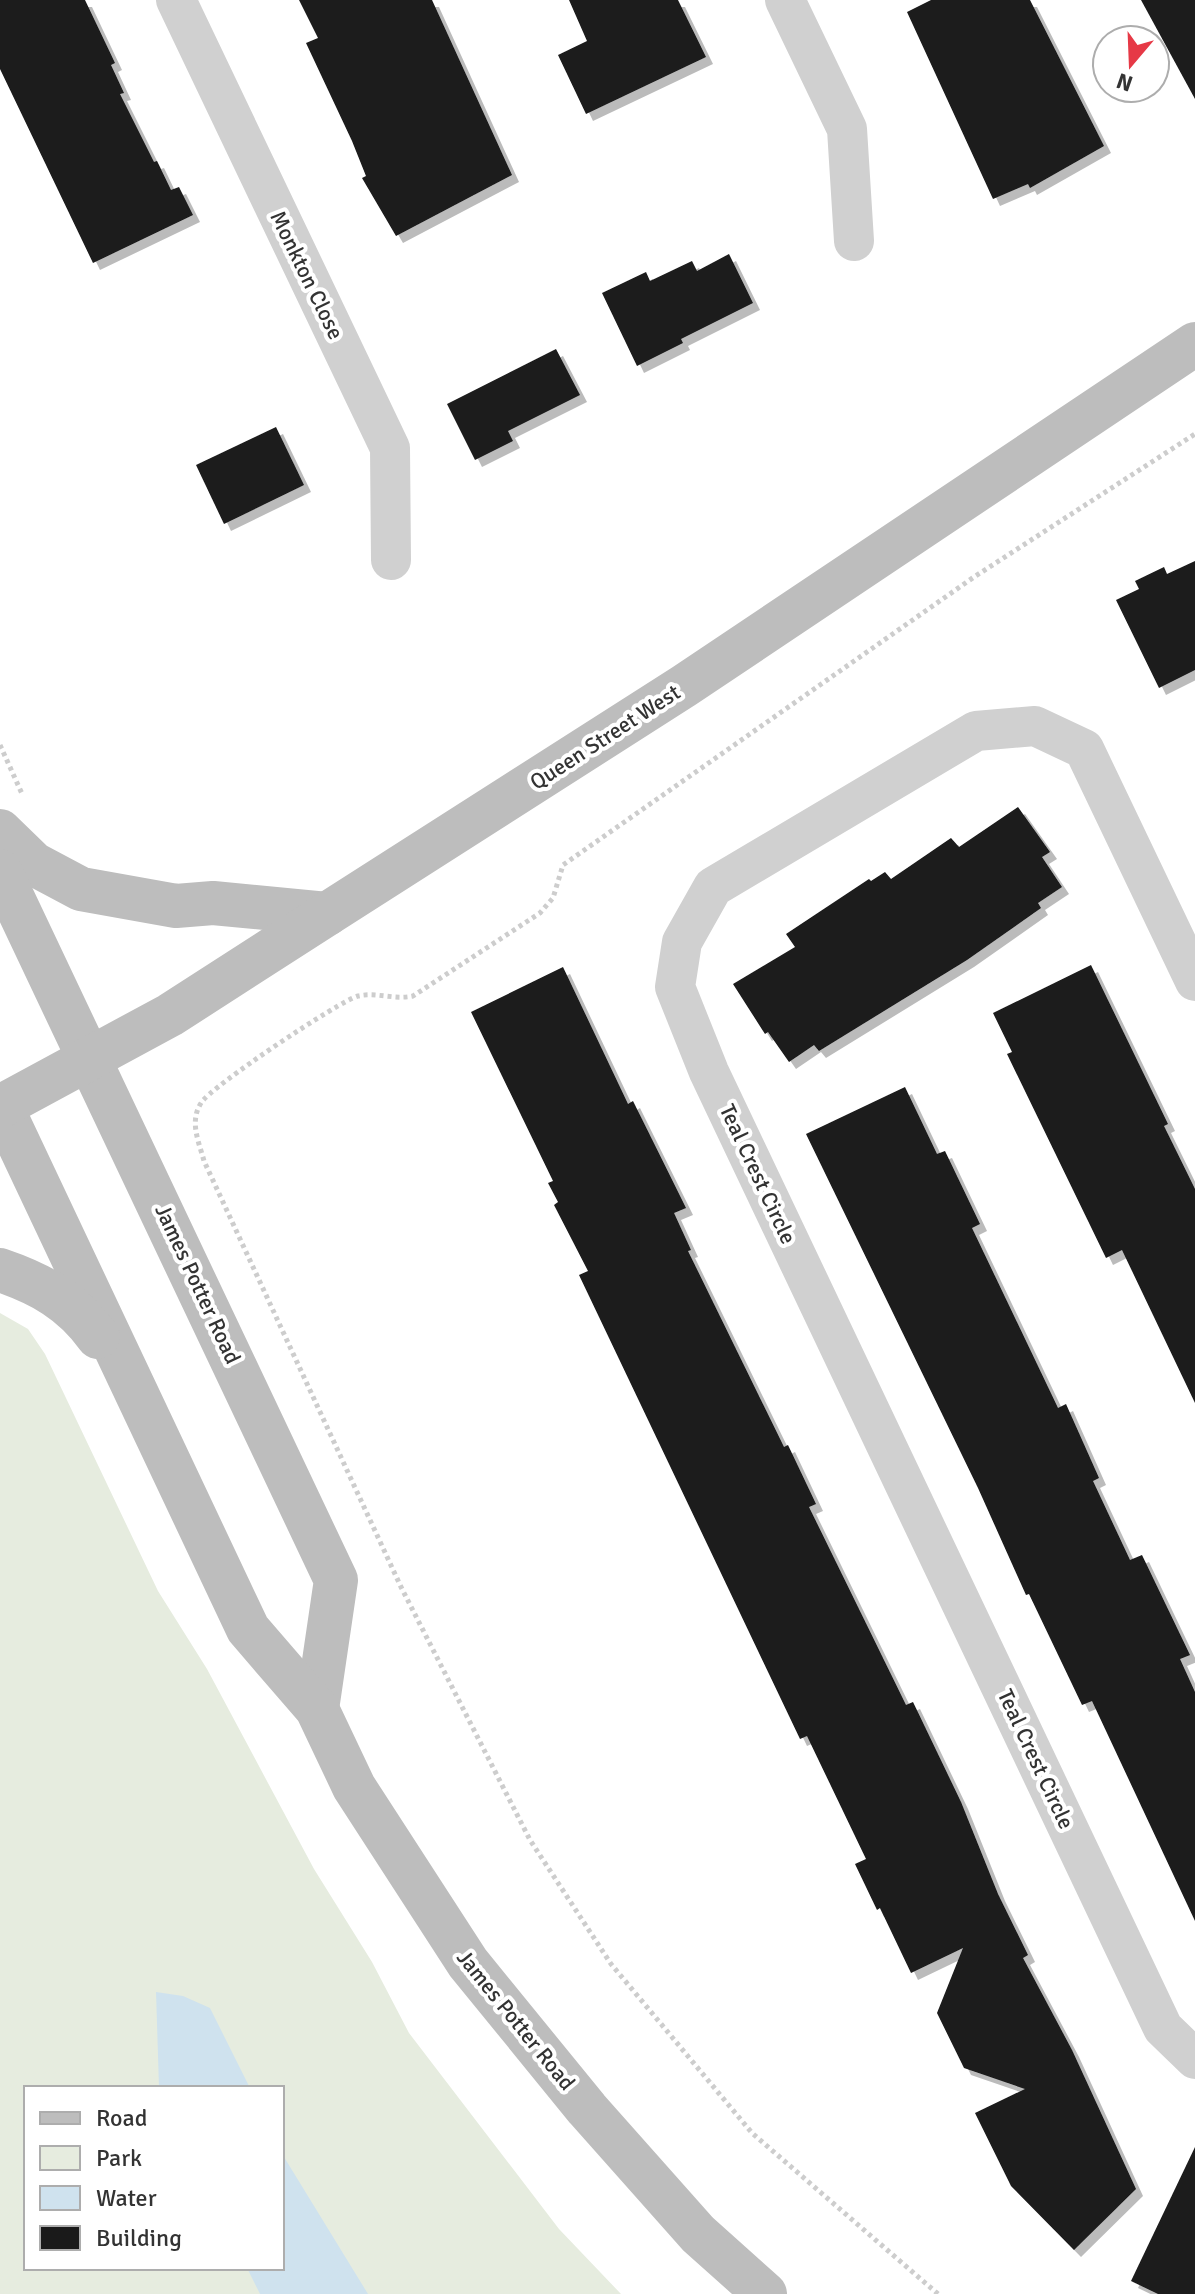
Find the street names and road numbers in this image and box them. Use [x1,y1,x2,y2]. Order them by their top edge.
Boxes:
street label: Monkton Close [264,206,350,344]
street label: Queen Street West [525,678,685,796]
street label: Teal Crest Circle [714,1100,802,1248]
street label: James Potter Road [149,1200,247,1368]
street label: Teal Crest Circle [992,1685,1080,1833]
street label: James Potter Road [451,1944,581,2096]

